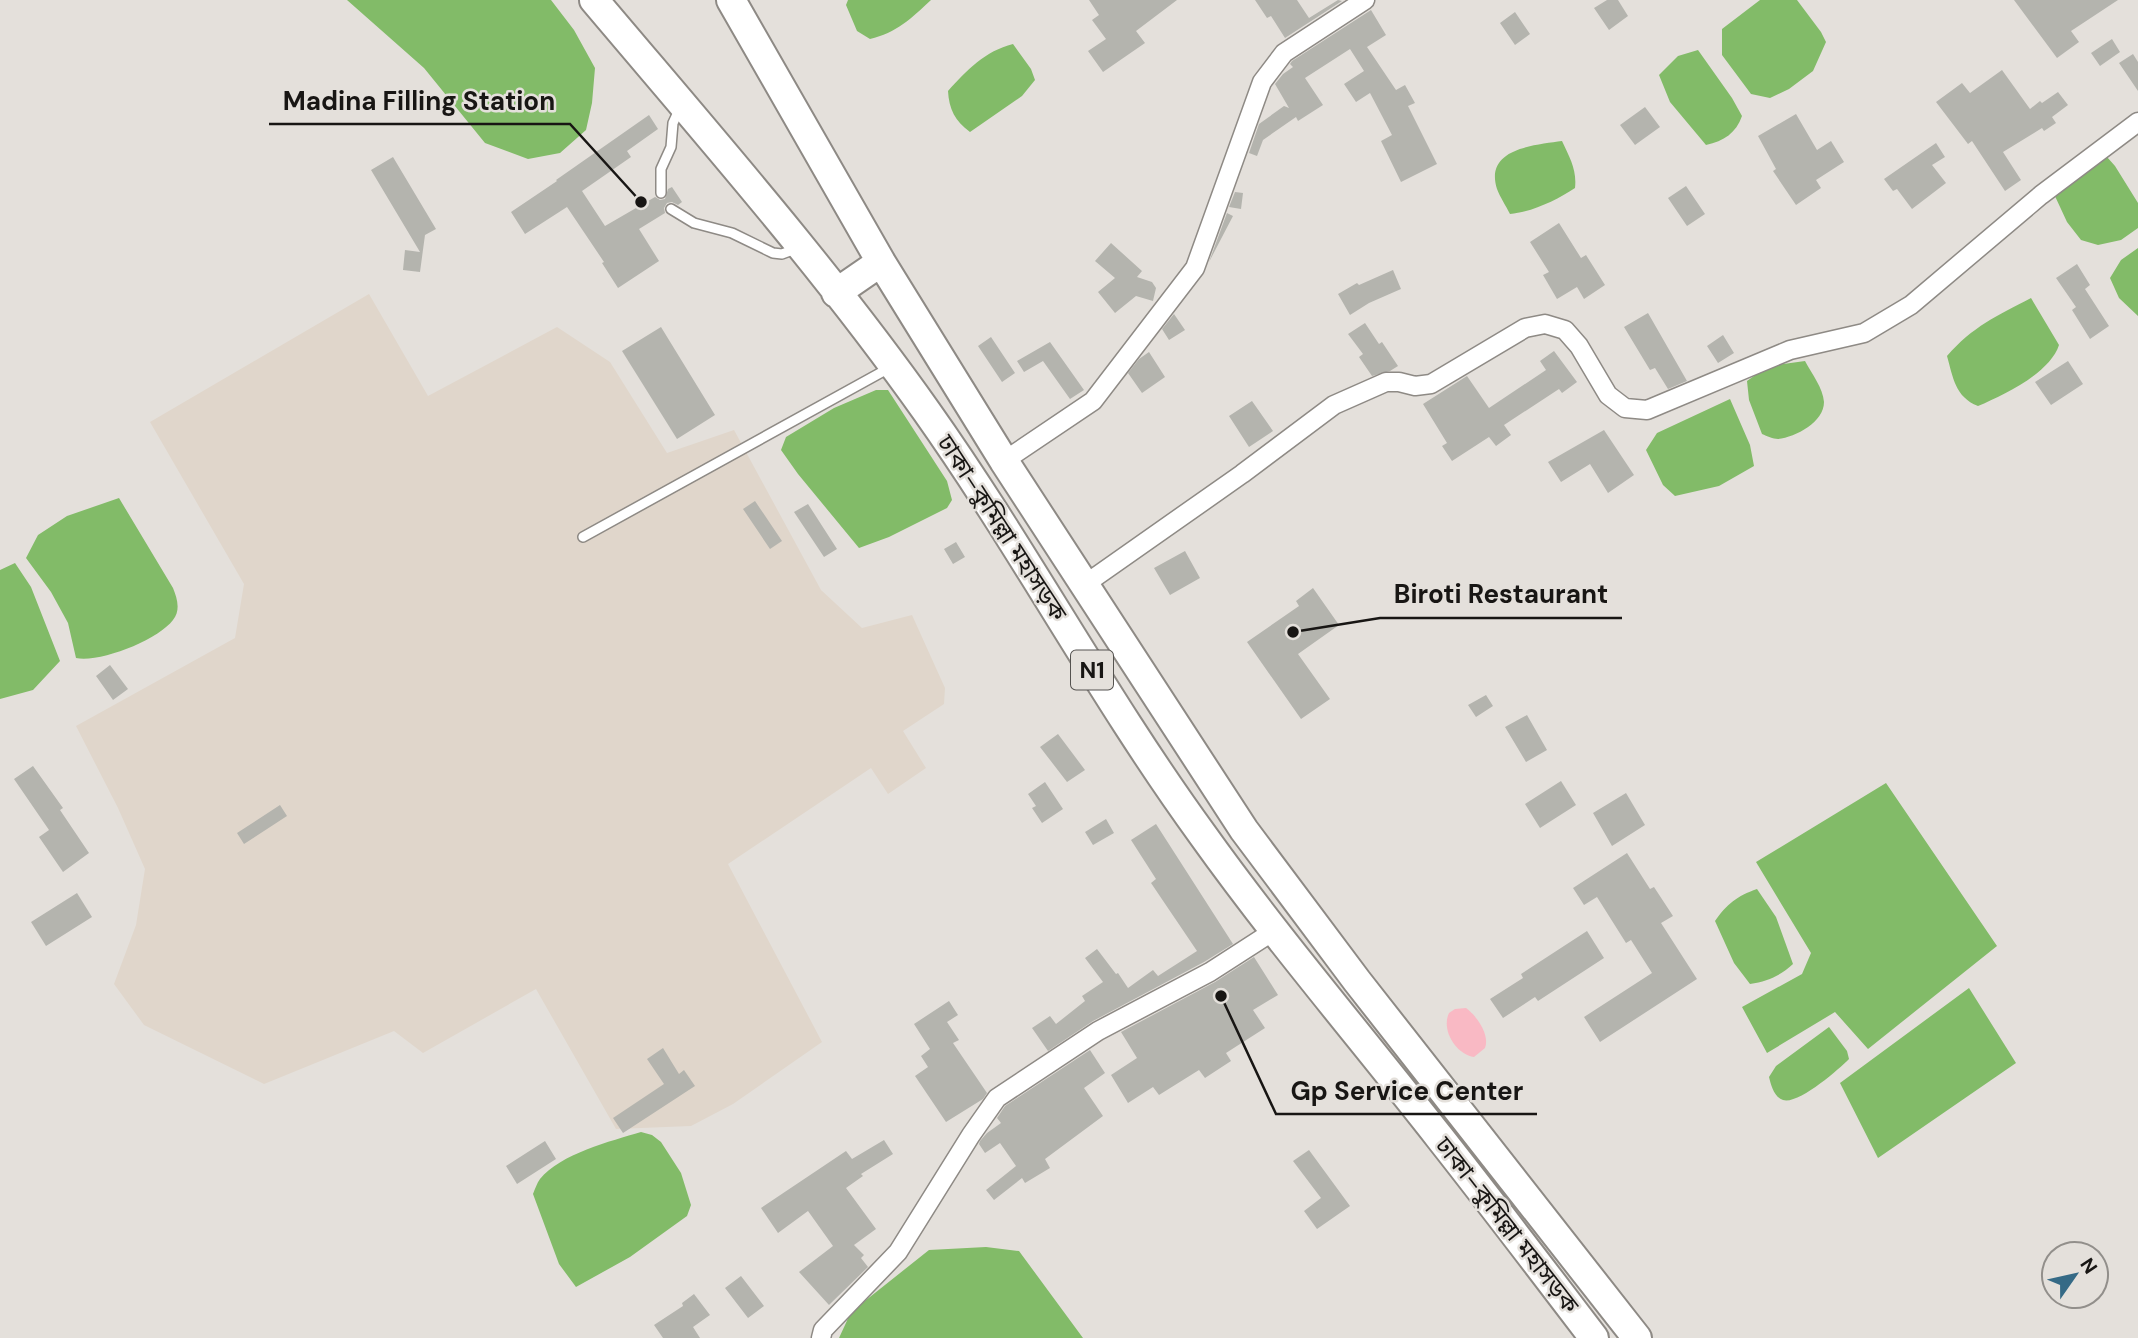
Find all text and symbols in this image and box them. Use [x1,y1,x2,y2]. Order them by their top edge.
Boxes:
callout: Madina Filling Station [269,77,570,124]
text: Madina Filling Station [283,84,555,118]
street label: ঢাকা–কুমিল্লা মহাসড়ক [930,428,1075,627]
callout: Biroti Restaurant [1380,571,1622,618]
text: Biroti Restaurant [1394,577,1608,611]
road number: N1 [1071,650,1113,690]
callout: Gp Service Center [1276,1067,1537,1114]
text: Gp Service Center [1291,1074,1524,1108]
street label: ঢাকা–কুমিল্লা মহাসড়ক [1428,1129,1586,1320]
north arrow [2040,1240,2110,1310]
text: N [2074,1253,2103,1279]

